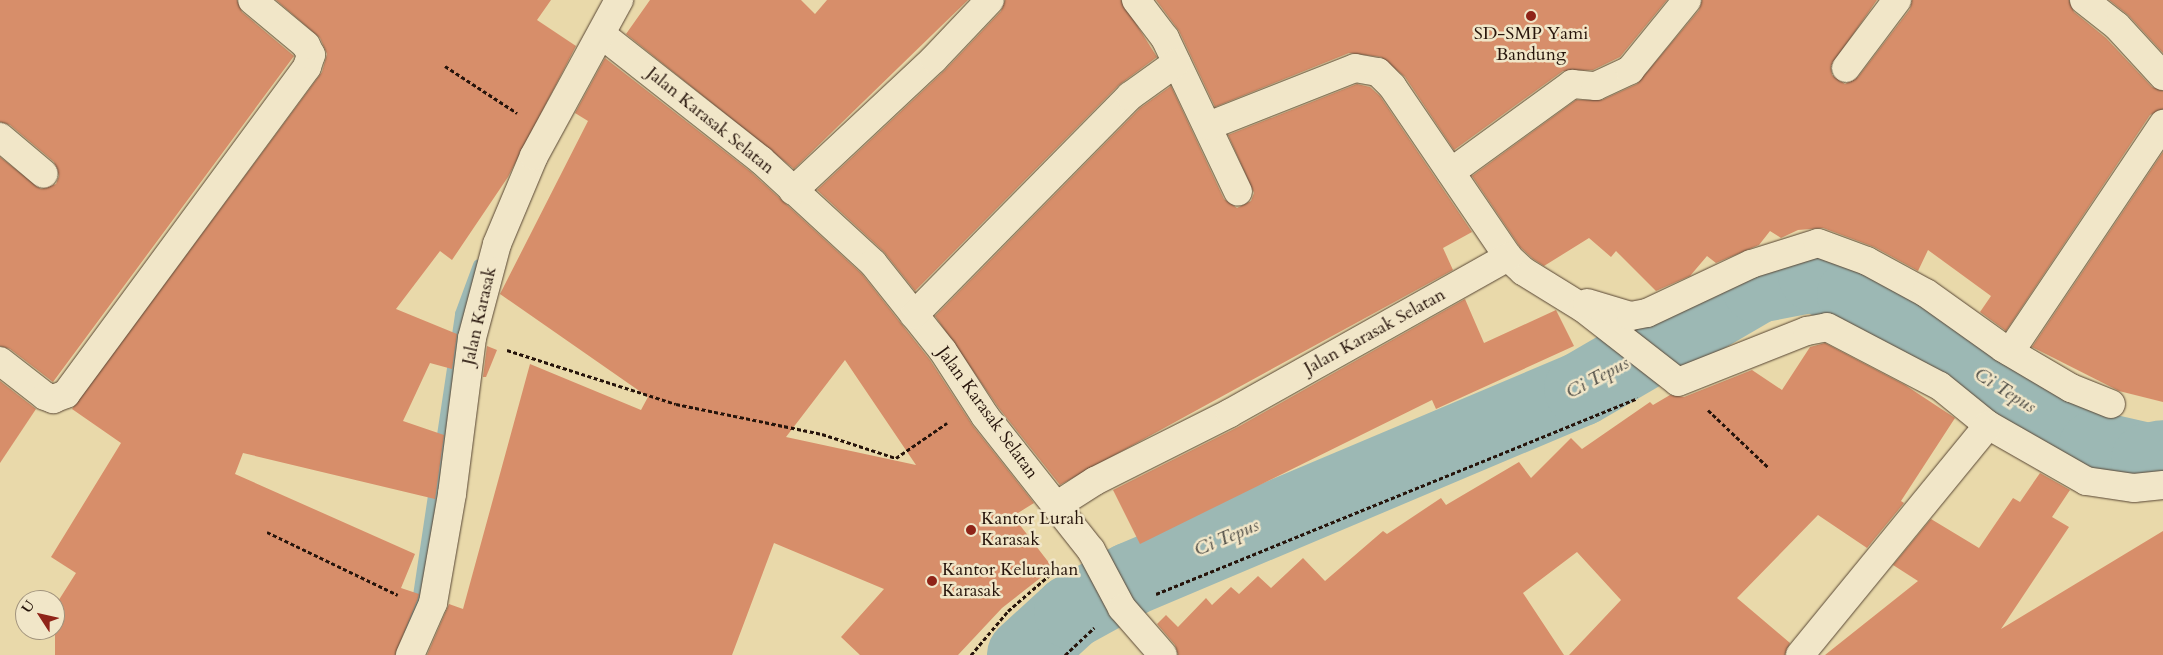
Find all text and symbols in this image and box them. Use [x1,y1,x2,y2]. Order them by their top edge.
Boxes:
marker: SD-SMP Yami Bandung [1525,10,1537,22]
place label: SD-SMP Yami Bandung [1474,24,1588,66]
street label: Jalan Karasak Selatan [642,63,778,179]
street label: Jalan Karasak [458,265,502,367]
street label: Jalan Karasak Selatan [1301,284,1449,380]
street label: Jalan Karasak Selatan [932,343,1042,483]
water label: Ci Tepus [1563,352,1633,404]
water label: Ci Tepus [1970,363,2040,419]
place label: Kantor Lurah Karasak [981,509,1084,552]
water label: Ci Tepus [1191,514,1263,562]
marker: Kantor Lurah Karasak [965,524,977,536]
place label: Kantor Kelurahan Karasak [942,560,1078,602]
marker: Kantor Kelurahan Karasak [926,575,938,587]
north arrow [15,590,65,640]
text: U [17,597,39,617]

